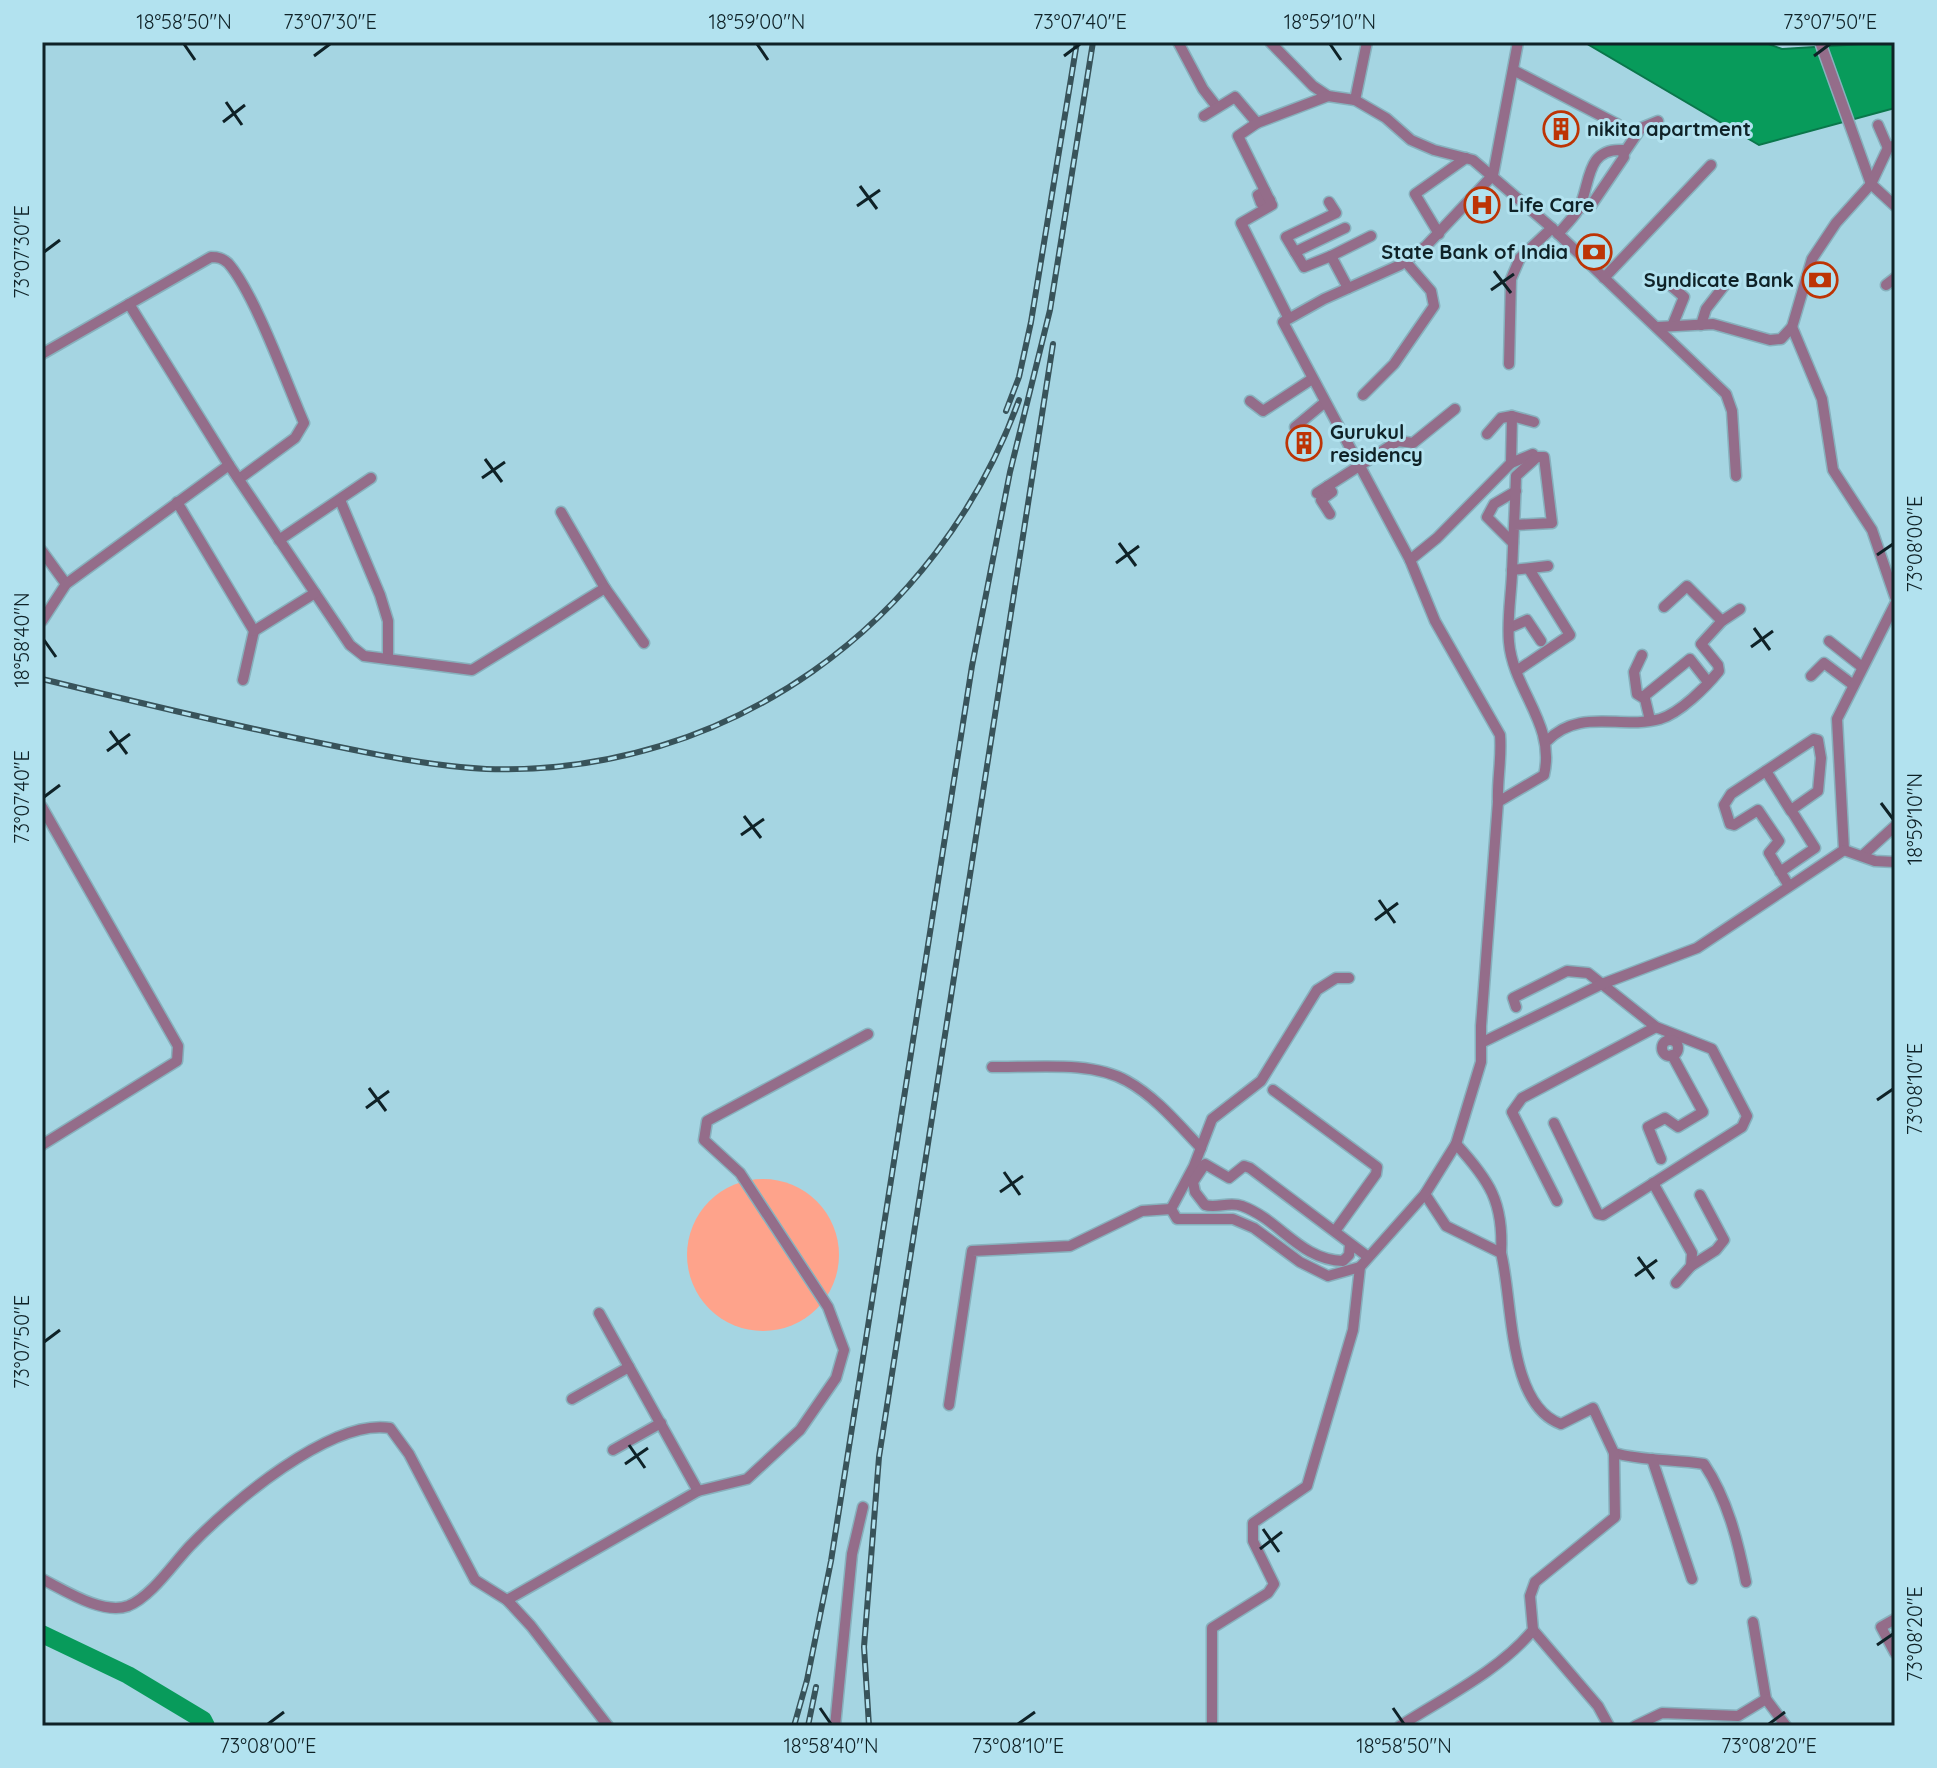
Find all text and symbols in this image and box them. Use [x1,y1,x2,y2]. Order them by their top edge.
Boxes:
text: 18°58'50"N [136,9,232,34]
text: 73°07'30"E [283,9,377,34]
text: 18°59'00"N [709,9,805,34]
text: 73°07'40"E [1033,9,1127,34]
text: 18°59'10"N [1284,9,1376,34]
text: 73°07'50"E [1783,9,1877,34]
building icon: nikita apartment [1542,110,1580,148]
place label: nikita apartment [1587,116,1751,141]
hospital icon: Life Care [1463,186,1501,224]
place label: Life Care [1508,192,1595,217]
text: 73°07'30"E [9,205,34,299]
bank icon: State Bank of India [1575,233,1613,271]
place label: State Bank of India [1381,239,1568,264]
bank icon: Syndicate Bank [1801,261,1839,299]
place label: Syndicate Bank [1644,267,1794,292]
place label: Gurukul residency [1330,419,1423,467]
building icon: Gurukul residency [1285,424,1323,462]
text: 73°08'00"E [1902,496,1927,592]
text: 18°58'40"N [9,592,34,688]
text: 73°07'40"E [9,750,34,844]
text: 18°59'10"N [1902,773,1927,865]
text: 73°08'10"E [1902,1043,1927,1135]
text: 73°07'50"E [9,1295,34,1389]
text: 73°08'20"E [1902,1586,1927,1682]
text: 73°08'00"E [220,1733,316,1758]
text: 18°58'40"N [783,1733,879,1758]
text: 73°08'10"E [972,1733,1064,1758]
text: 18°58'50"N [1356,1733,1452,1758]
text: 73°08'20"E [1721,1733,1817,1758]

